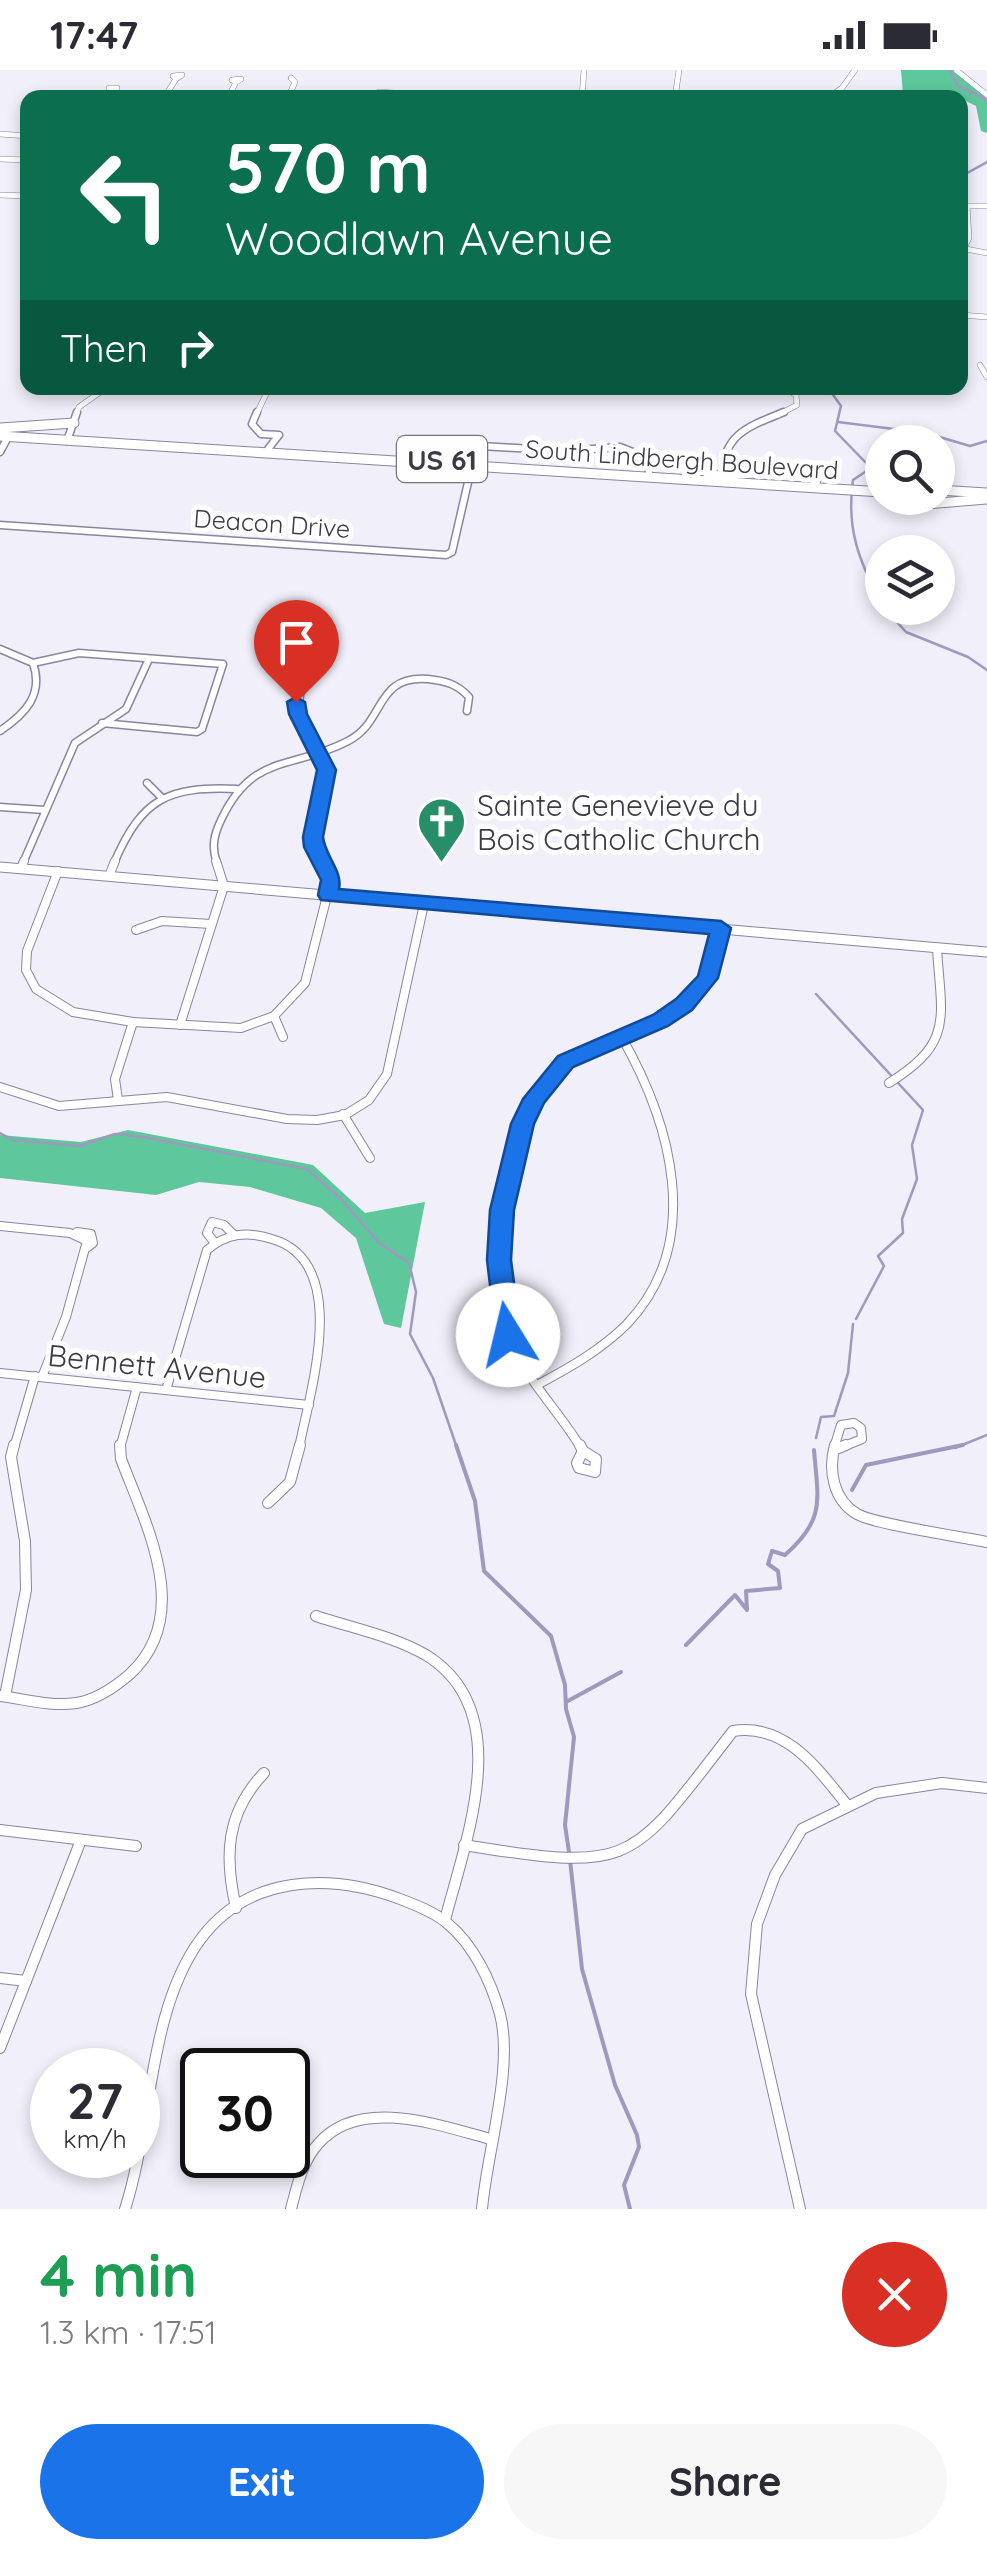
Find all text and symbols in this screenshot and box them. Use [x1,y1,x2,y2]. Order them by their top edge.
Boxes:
text: 17:47 [50,11,138,59]
text: 570 m [225,123,431,211]
icon: left [60,130,190,260]
text: Woodlawn Avenue [225,210,613,266]
icon: right [168,320,223,375]
text: Then [60,324,148,372]
map controls [865,425,955,625]
button: search [865,425,955,515]
street label: South Lindbergh Boulevard [524,433,840,485]
road number: US 61 [397,436,487,482]
street label: Deacon Drive [193,502,351,544]
button: layers [865,535,955,625]
pin [254,600,339,703]
icon: arrive [269,615,324,670]
place label: Sainte Genevieve du Bois Catholic Church [477,786,761,858]
church icon: Sainte Genevieve du Bois Catholic Church [416,796,468,864]
position arrow [456,1283,560,1387]
street label: Bennett Avenue [46,1336,268,1396]
speed limit sign: 30 [180,2048,310,2178]
text: 27 [67,2069,123,2132]
text: km/h [63,2123,127,2154]
text: 4 min [40,2237,197,2312]
button: close [842,2242,947,2347]
text: 1.3 km · 17:51 [40,2312,217,2352]
button: Exit [40,2424,484,2539]
button: Share [504,2424,947,2539]

